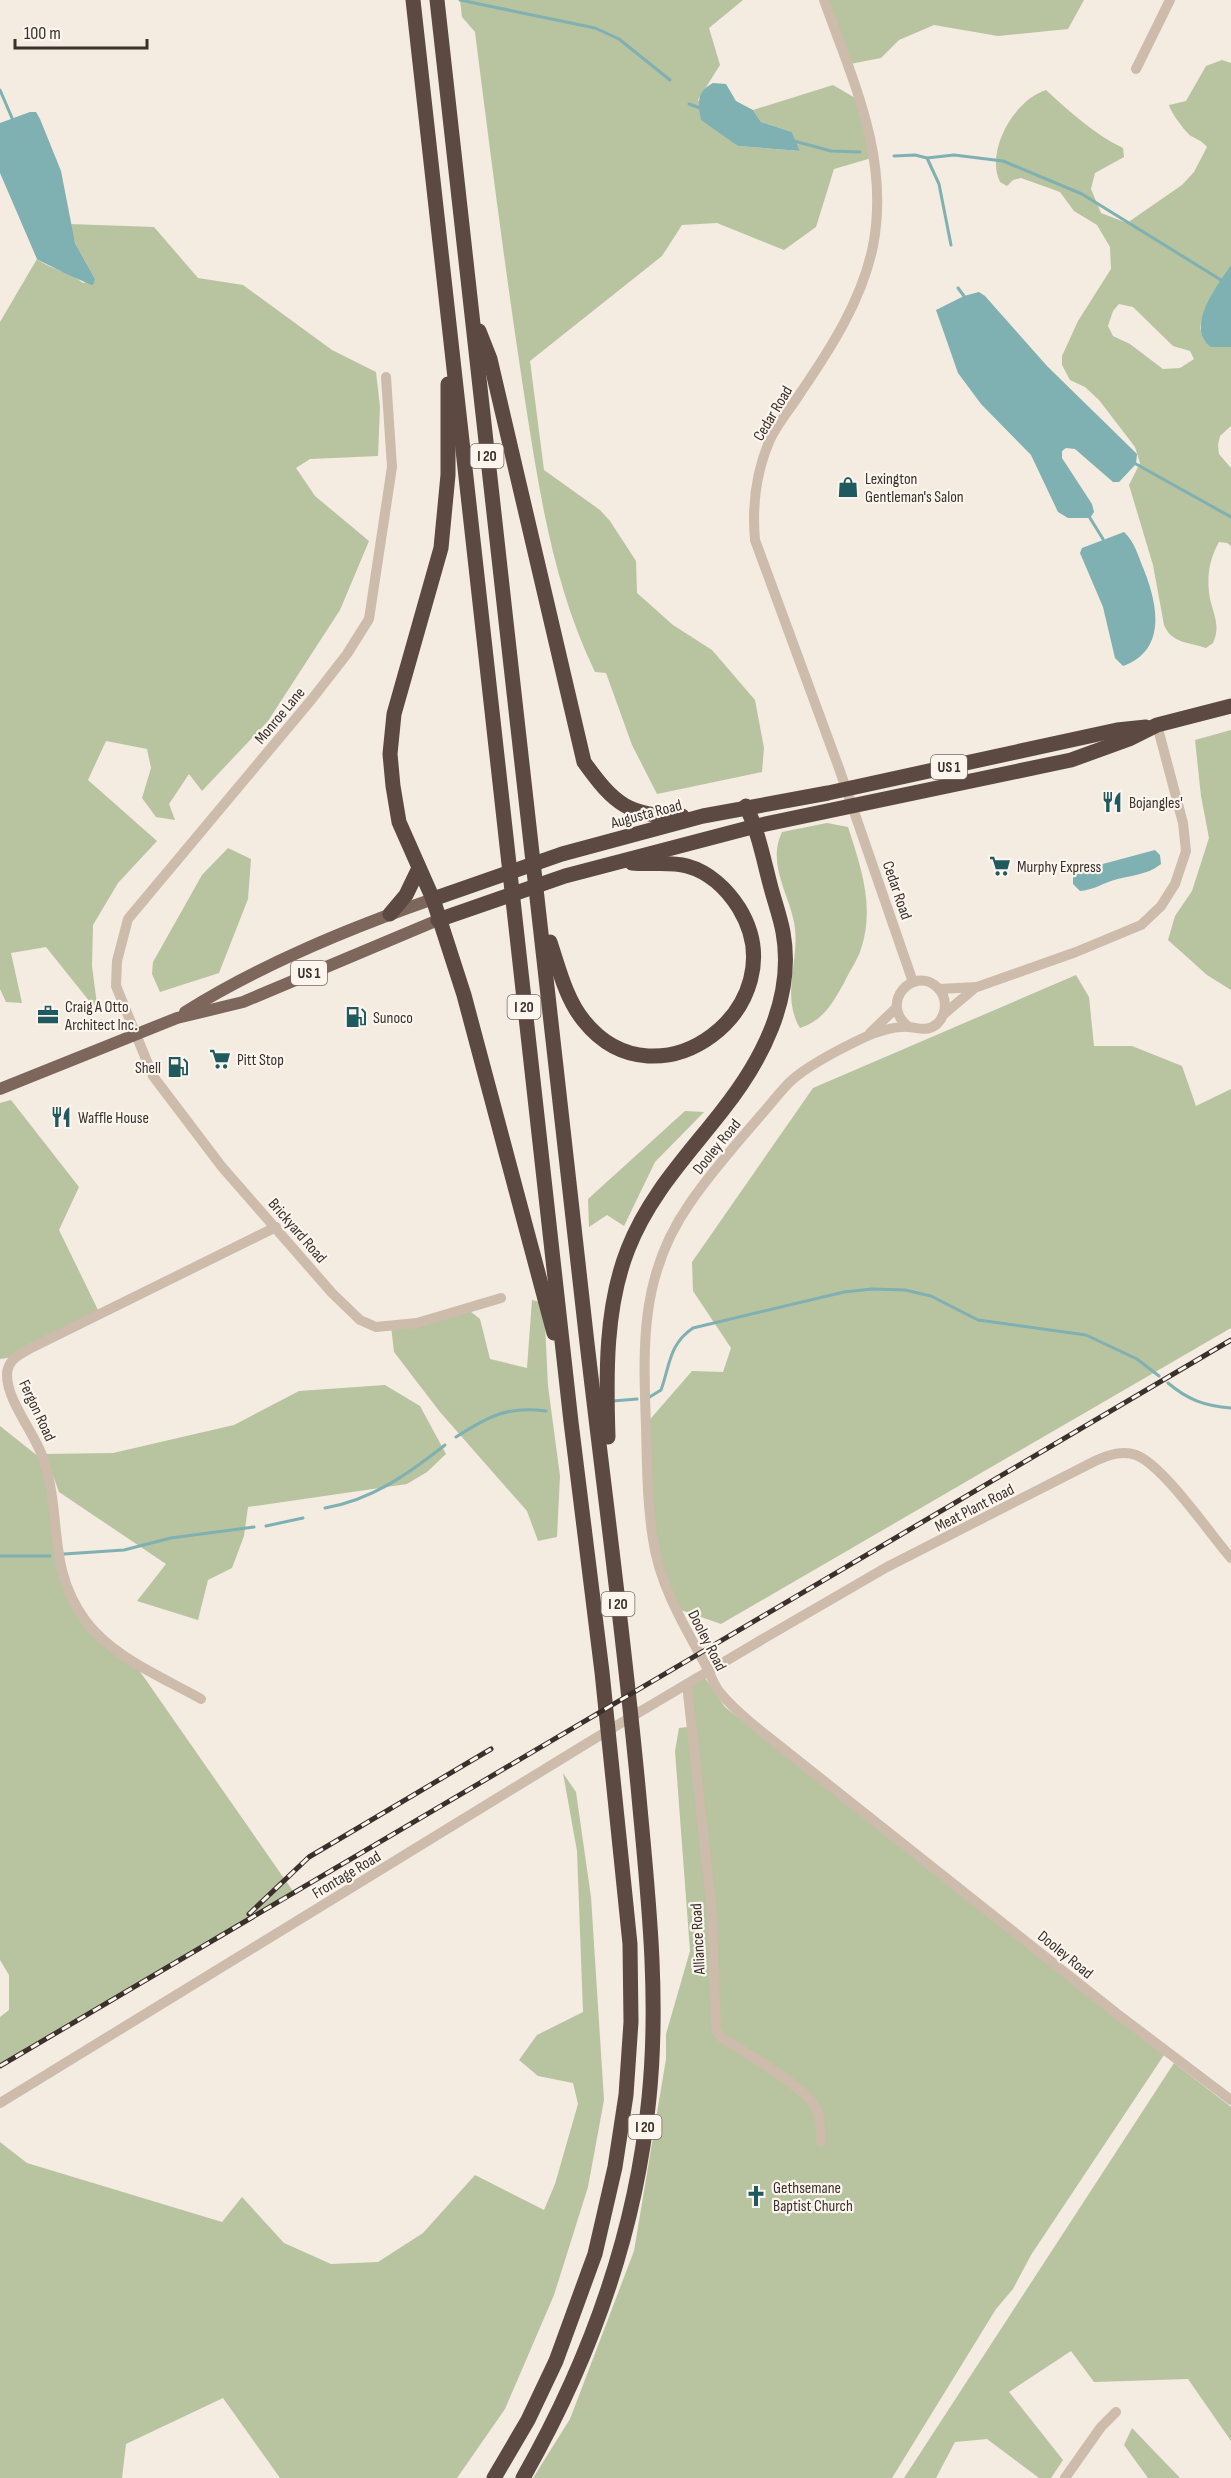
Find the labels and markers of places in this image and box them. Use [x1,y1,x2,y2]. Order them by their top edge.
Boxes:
place label: Lexington Gentleman's Salon [865,470,964,507]
shop icon: Lexington Gentleman's Salon [836,475,860,499]
restaurant icon: Bojangles' [1100,790,1124,814]
place label: Bojangles' [1129,794,1183,813]
supermarket icon: Murphy Express [988,854,1012,878]
place label: Murphy Express [1017,858,1101,877]
place label: Craig A Otto Architect Inc. [64,998,137,1035]
office icon: Craig A Otto Architect Inc. [36,1003,60,1027]
fuel station icon: Sunoco [344,1005,368,1029]
place label: Sunoco [373,1009,413,1028]
supermarket icon: Pitt Stop [208,1047,232,1071]
place label: Pitt Stop [237,1051,284,1070]
fuel station icon: Shell [166,1055,190,1079]
place label: Shell [135,1059,161,1078]
restaurant icon: Waffle House [49,1105,73,1129]
place label: Waffle House [78,1109,149,1128]
place label: Gethsemane Baptist Church [773,2179,853,2216]
church icon: Gethsemane Baptist Church [744,2184,768,2208]

